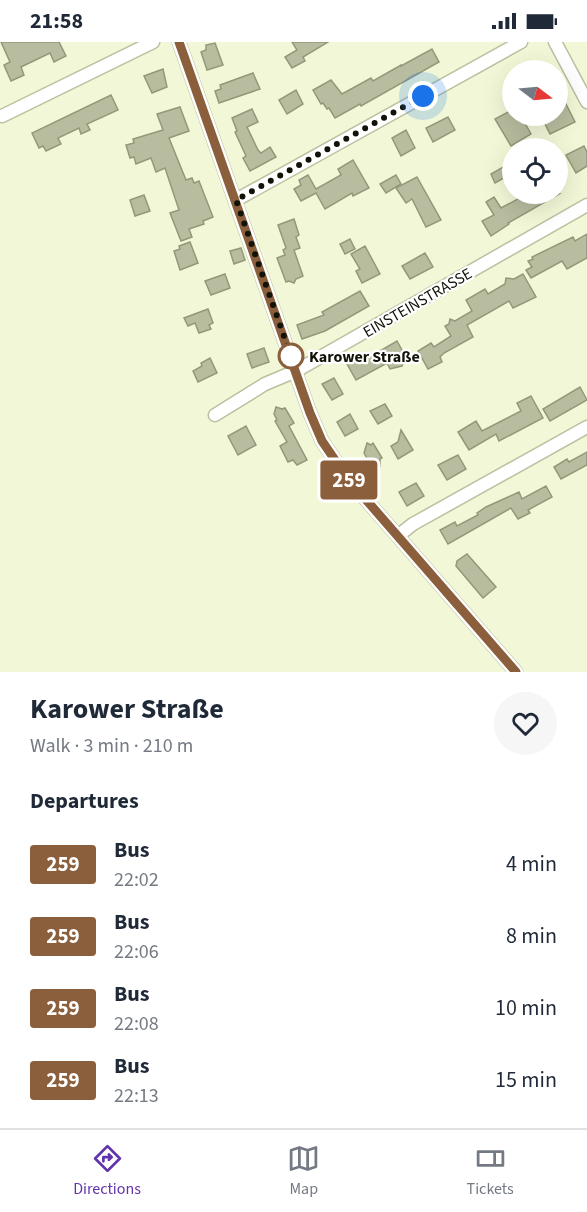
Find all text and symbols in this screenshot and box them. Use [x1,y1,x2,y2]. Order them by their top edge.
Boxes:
text: 21:58 [30,5,83,37]
north arrow [502,60,568,126]
map controls [502,60,568,204]
your location [408,81,438,111]
button: locate [502,138,568,204]
street label: EINSTEINSTRASSE [359,263,476,343]
marker: Karower Straße [278,343,304,369]
place label: Karower Straße [309,346,420,368]
line badge: 259 [314,460,383,500]
text: 259 [332,465,366,495]
text: Karower Straße [30,689,224,729]
button: heart [494,692,557,755]
text: Walk · 3 min · 210 m [30,732,193,760]
text: Departures [30,785,139,817]
text: Bus [114,834,150,866]
text: 4 min [506,848,557,880]
text: 259 [46,849,80,879]
text: 22:02 [114,866,159,894]
text: Bus [114,906,150,938]
text: 8 min [506,920,557,952]
text: 259 [46,921,80,951]
text: 22:06 [114,938,159,966]
text: Bus [114,978,150,1010]
text: 10 min [495,992,557,1024]
text: 259 [46,993,80,1023]
text: 22:08 [114,1010,159,1038]
text: Bus [114,1050,150,1082]
text: 15 min [495,1064,557,1096]
text: 259 [46,1065,80,1095]
text: 22:13 [114,1082,159,1110]
tab: Directions [73,1142,141,1200]
tab: Map [287,1142,320,1200]
tab: Tickets [467,1142,514,1200]

